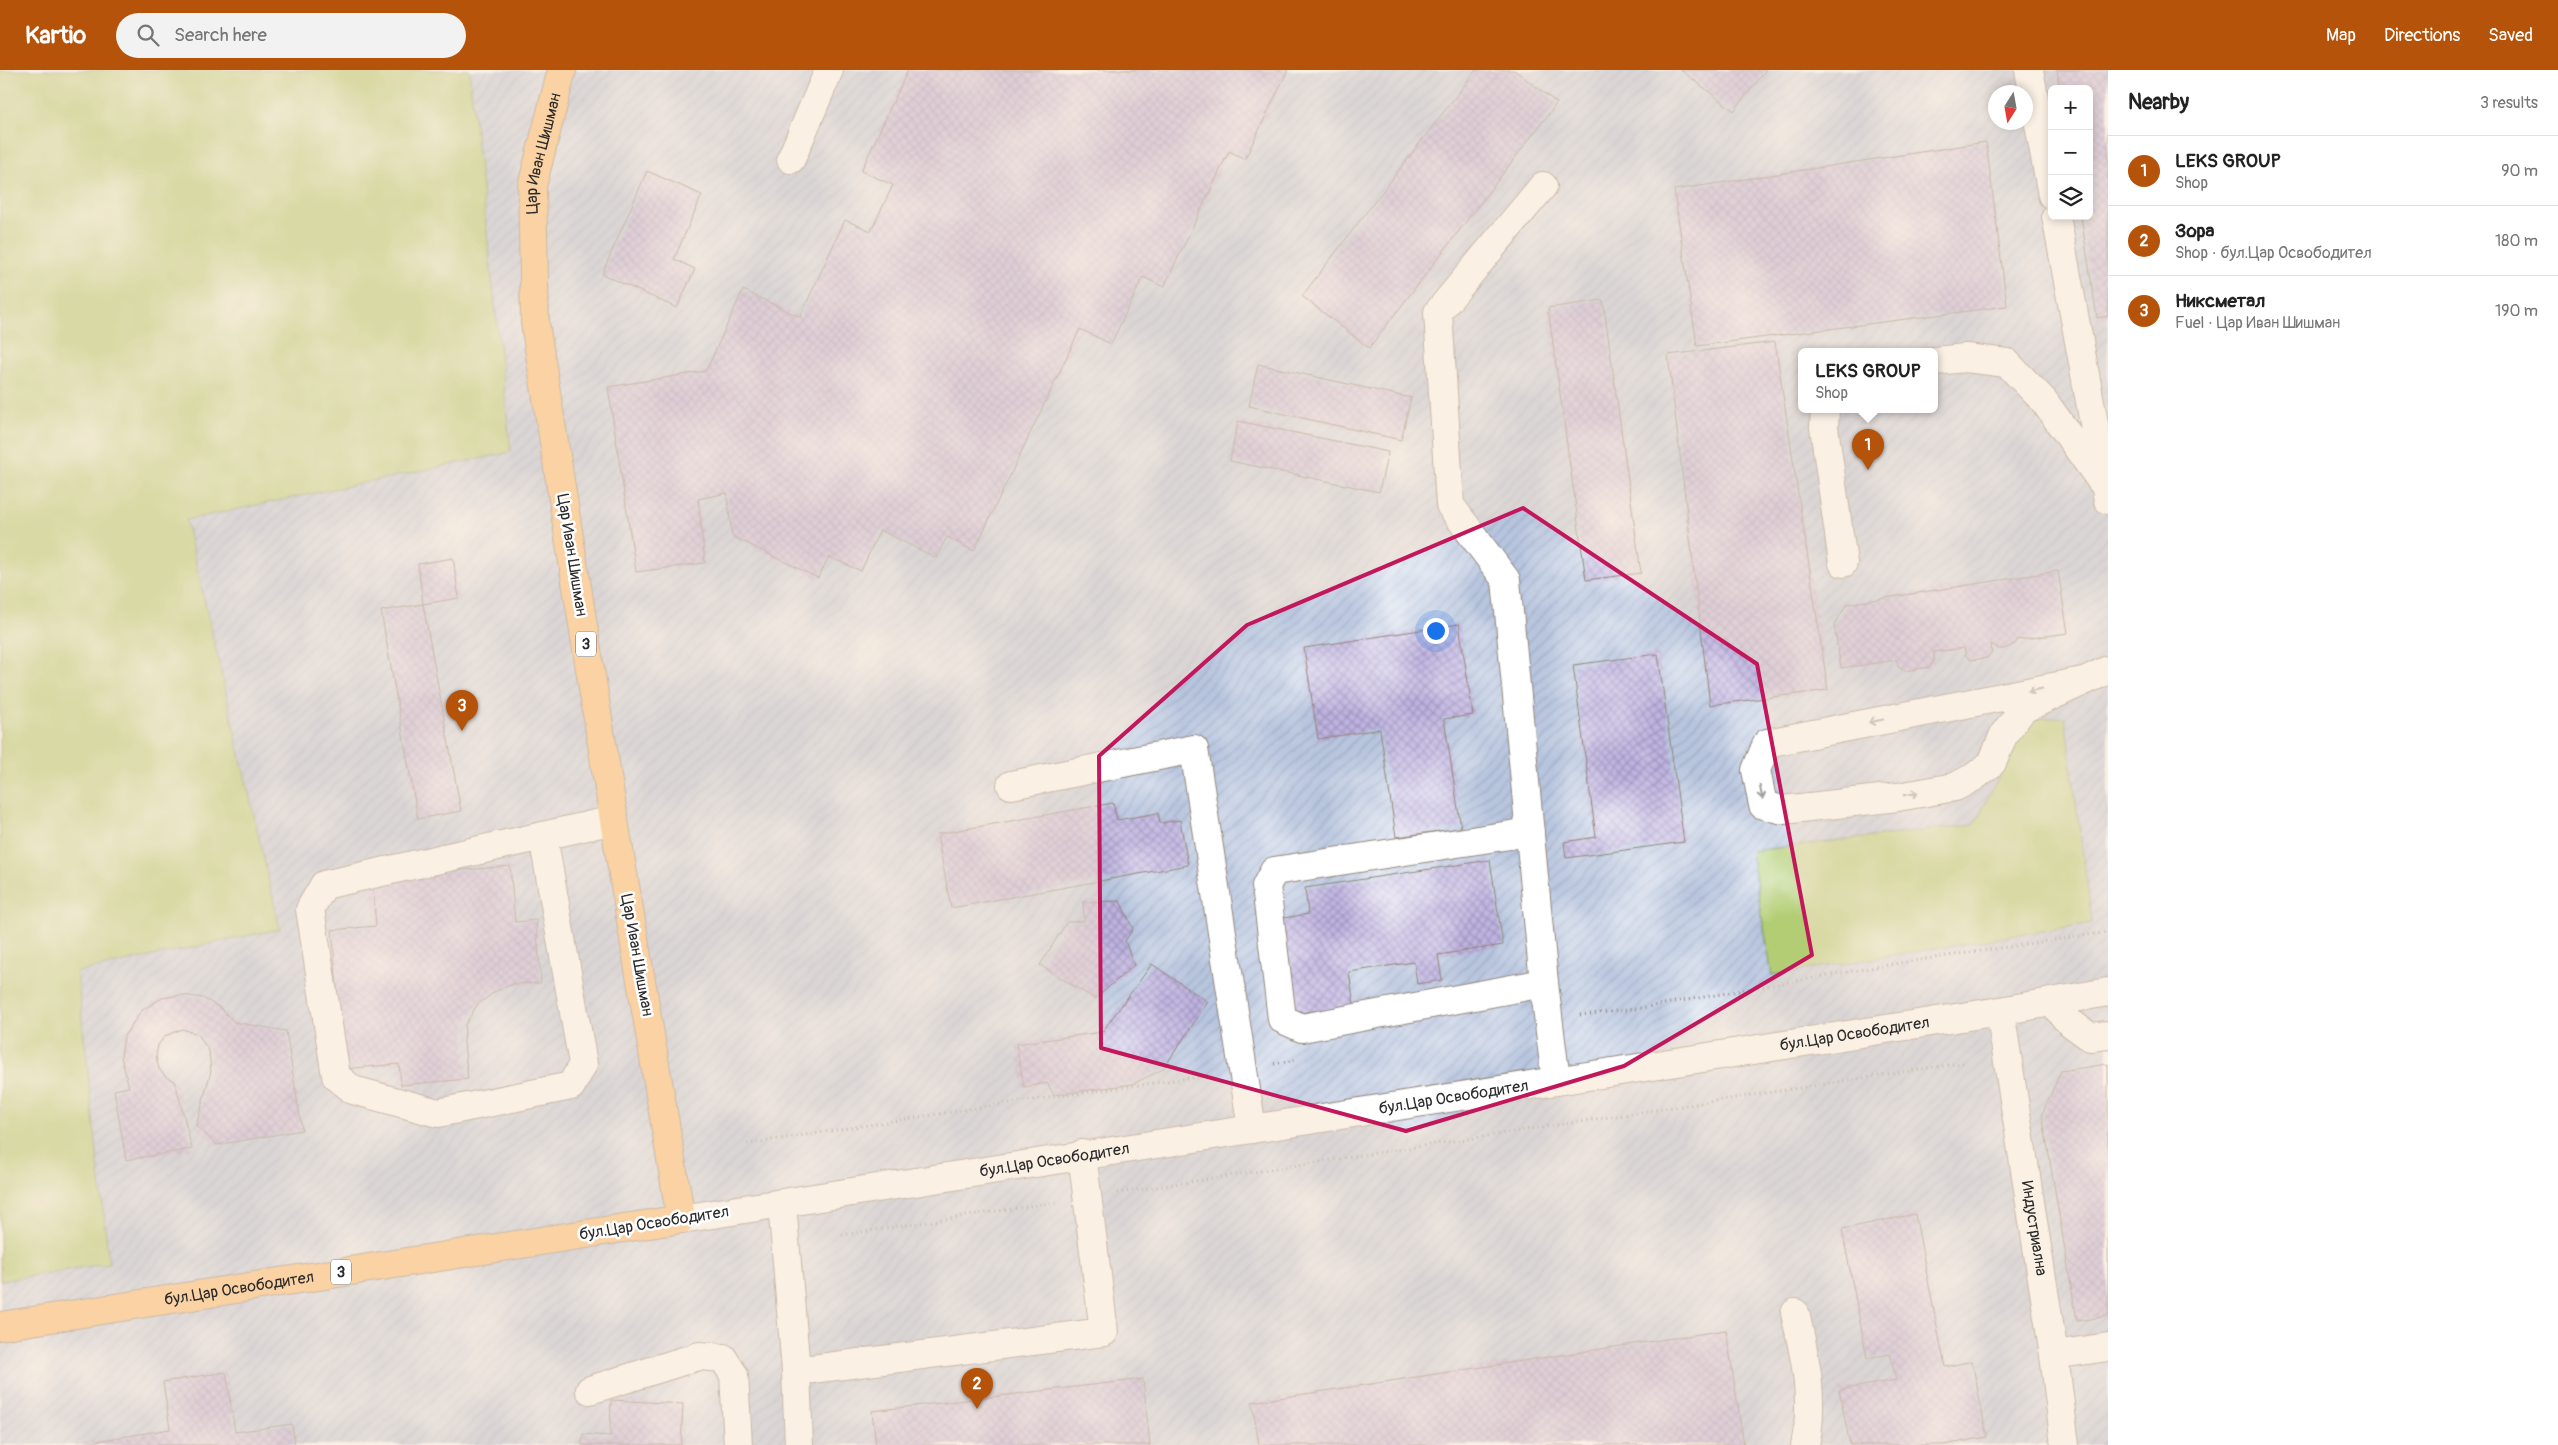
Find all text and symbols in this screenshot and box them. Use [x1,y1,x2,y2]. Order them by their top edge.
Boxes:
search box [116,13,466,58]
text: Kartio [25,21,86,50]
icon: search [134,21,162,49]
text: Search here [174,23,267,47]
text: Map [2326,24,2356,47]
text: Directions [2384,24,2460,47]
text: Saved [2488,24,2533,47]
north arrow [1988,85,2033,130]
map controls [2048,85,2093,220]
button: + [2048,85,2093,130]
text: Nearby [2128,89,2189,116]
street label: Цар Иван Шишман [522,91,566,214]
text: 3 results [2480,93,2538,113]
button: − [2048,130,2093,175]
text: LEKS GROUP [2175,149,2281,173]
text: 1 [2141,161,2147,181]
text: 90 m [2501,161,2538,181]
text: Shop [2175,173,2208,193]
button: layers [2048,175,2093,220]
text: Зора [2175,219,2214,243]
text: 2 [2140,231,2148,251]
text: 180 m [2495,231,2538,251]
text: Shop · бул.Цар Освободител [2175,243,2372,263]
text: Никсметал [2175,289,2265,313]
text: 3 [2140,301,2148,321]
text: 190 m [2495,301,2538,321]
text: Fuel · Цар Иван Шишман [2175,313,2340,333]
popup [1798,348,1938,413]
text: LEKS GROUP [1815,359,1921,383]
text: Shop [1815,383,1848,403]
pin: 1 [1852,429,1884,470]
street label: Цар Иван Шишман [552,492,592,618]
your location [1423,618,1449,644]
road number: 3 [576,632,596,656]
one-way arrow [2028,686,2044,696]
pin: 3 [446,690,478,731]
one-way arrow [1868,717,1884,727]
one-way arrow [1756,784,1766,800]
one-way arrow [1903,789,1919,799]
street label: Цар Иван Шишман [616,892,658,1018]
street label: бул.Цар Освободител [1778,1012,1931,1056]
street label: бул.Цар Освободител [1377,1076,1530,1119]
street label: бул.Цар Освободител [978,1138,1131,1182]
street label: Индустриална [2017,1179,2051,1277]
street label: бул.Цар Освободител [578,1201,730,1245]
road number: 3 [331,1260,351,1284]
street label: бул.Цар Освободител [163,1267,315,1310]
pin: 2 [961,1368,993,1409]

